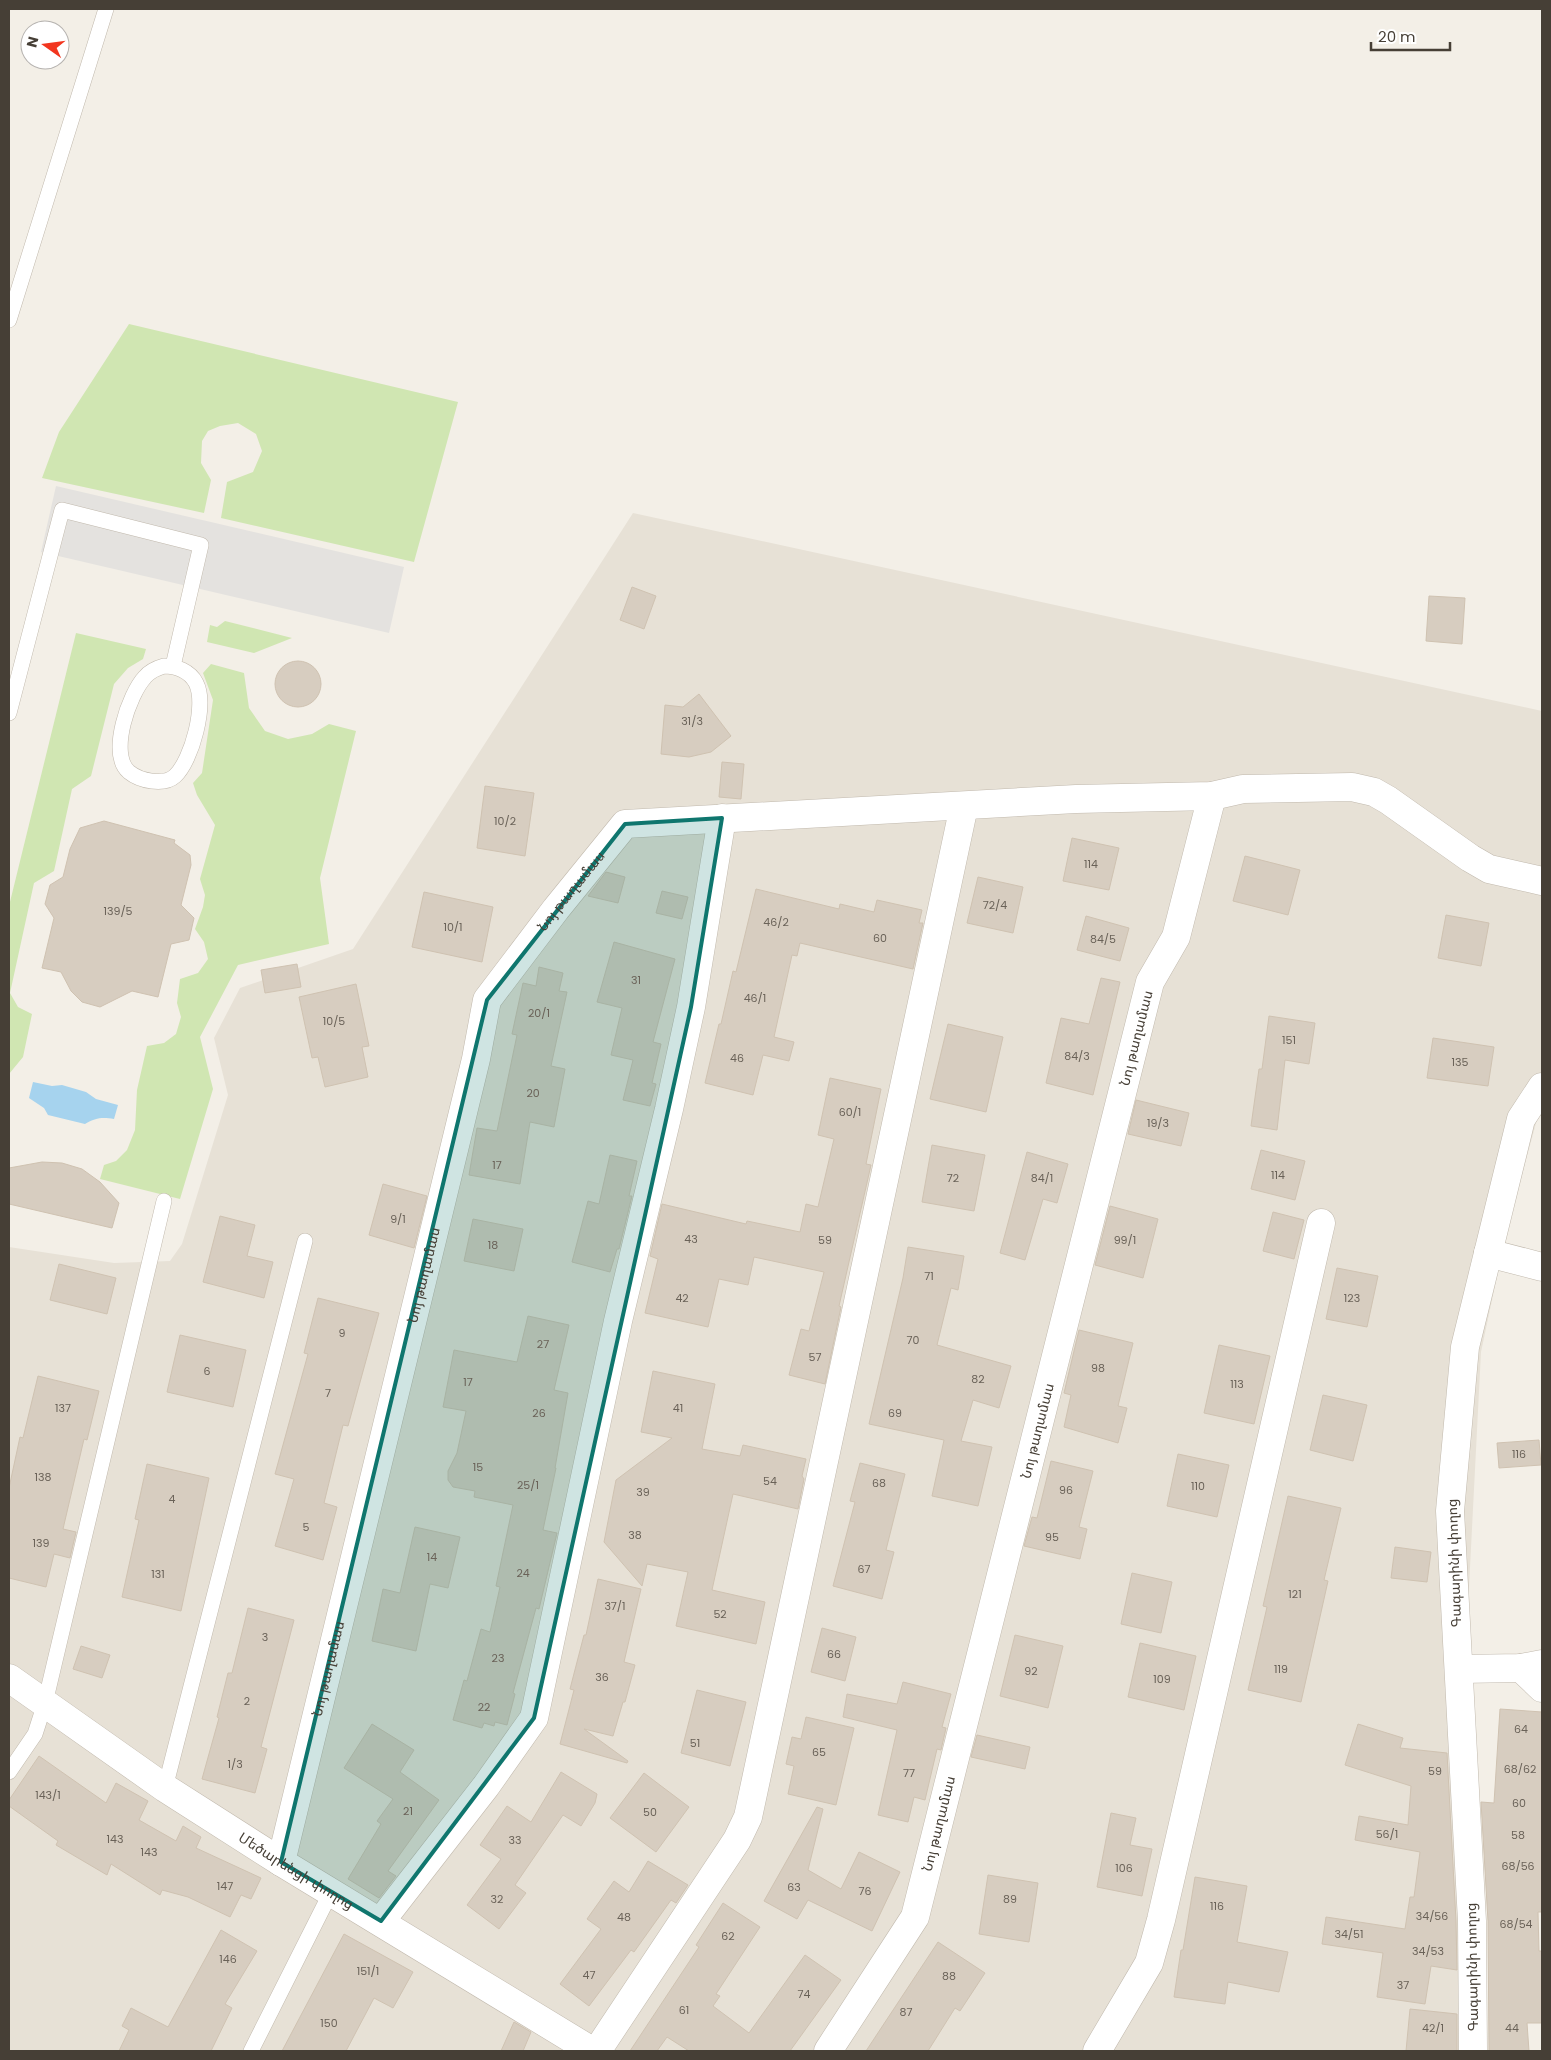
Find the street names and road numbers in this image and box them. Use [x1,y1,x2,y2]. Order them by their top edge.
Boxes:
street label: Նոյ թաղամաս [533,847,609,935]
street label: Նոյ թաղամաս [1114,988,1158,1088]
street label: Նոյ թաղամաս [402,1225,445,1325]
street label: Նոյ թաղամաս [1016,1381,1059,1481]
street label: Գագարինի փողոց [1442,1498,1466,1628]
street label: Նոյ թաղամաս [307,1619,349,1719]
street label: Նոյ թաղամաս [917,1774,960,1874]
street label: Մեծարենցի փողոց [235,1827,358,1914]
street label: Գագարինի փողոց [1461,1902,1483,2032]

